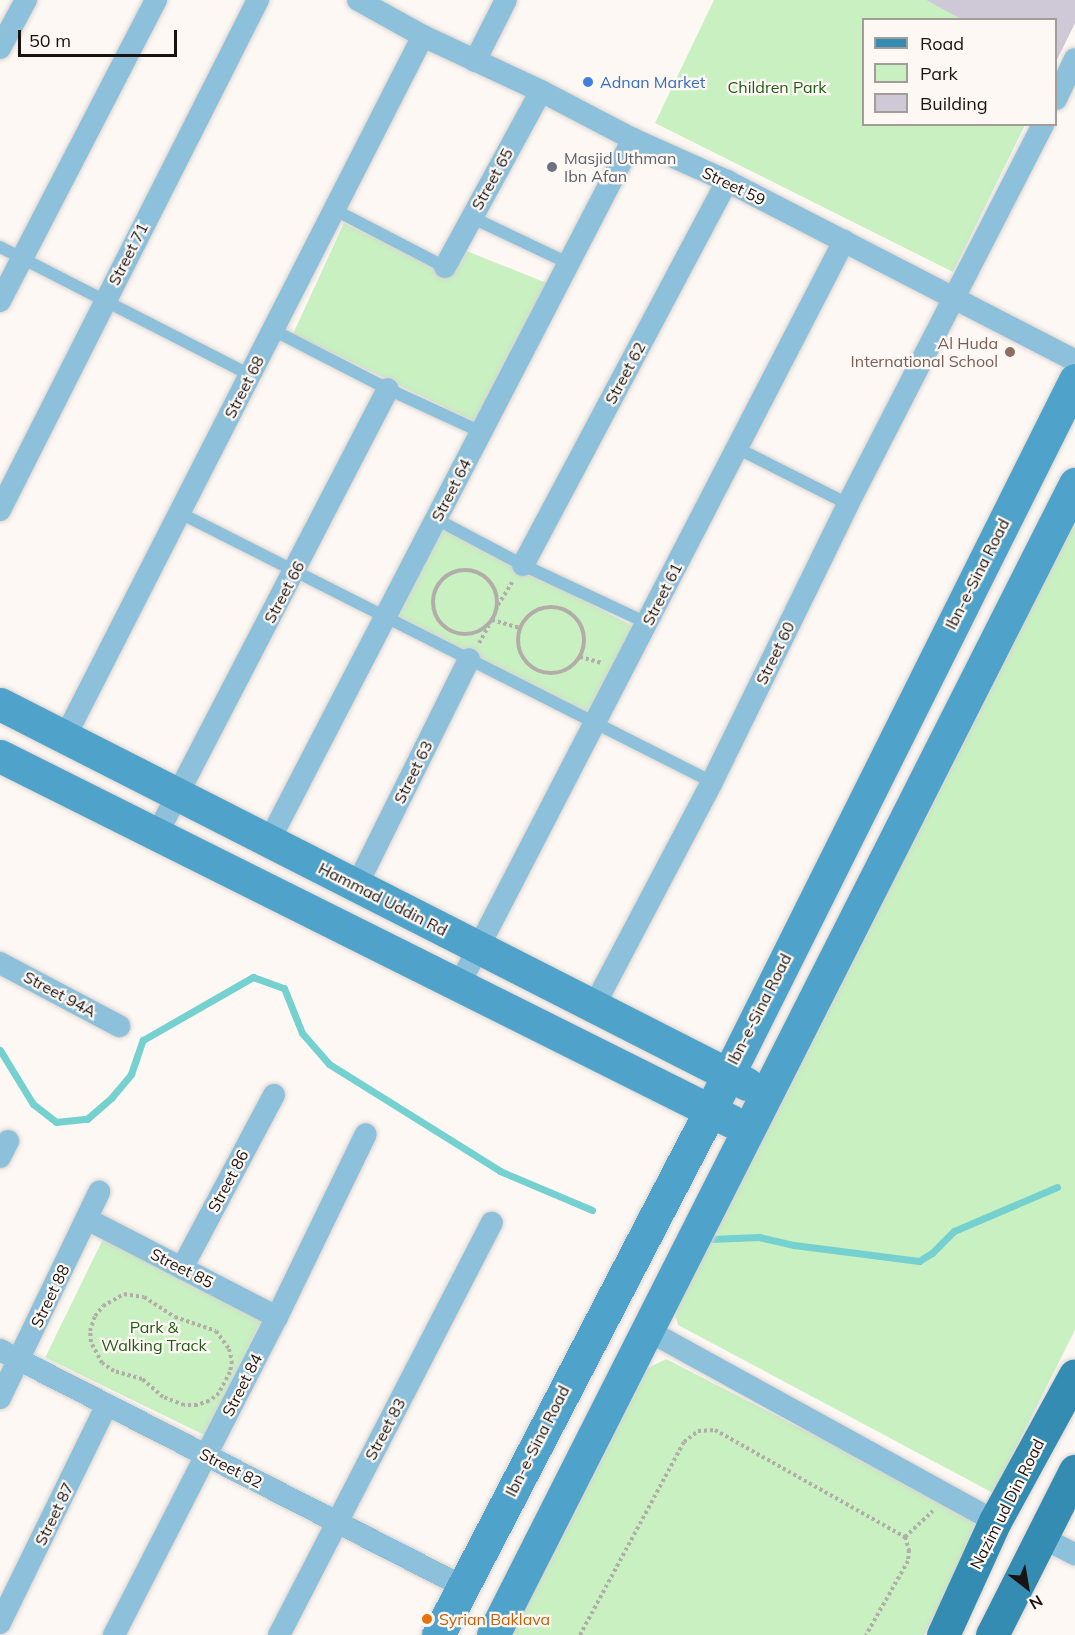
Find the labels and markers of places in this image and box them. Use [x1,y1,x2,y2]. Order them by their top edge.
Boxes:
place label: Adnan Market [600,72,705,92]
marker: Adnan Market [581,75,595,89]
place label: Masjid Uthman Ibn Afan [564,148,676,186]
marker: Masjid Uthman Ibn Afan [545,160,559,174]
place label: Al Huda International School [851,333,998,371]
marker: Al Huda International School [1003,345,1017,359]
place label: Syrian Baklava [439,1609,550,1629]
marker: Syrian Baklava [420,1612,434,1626]

